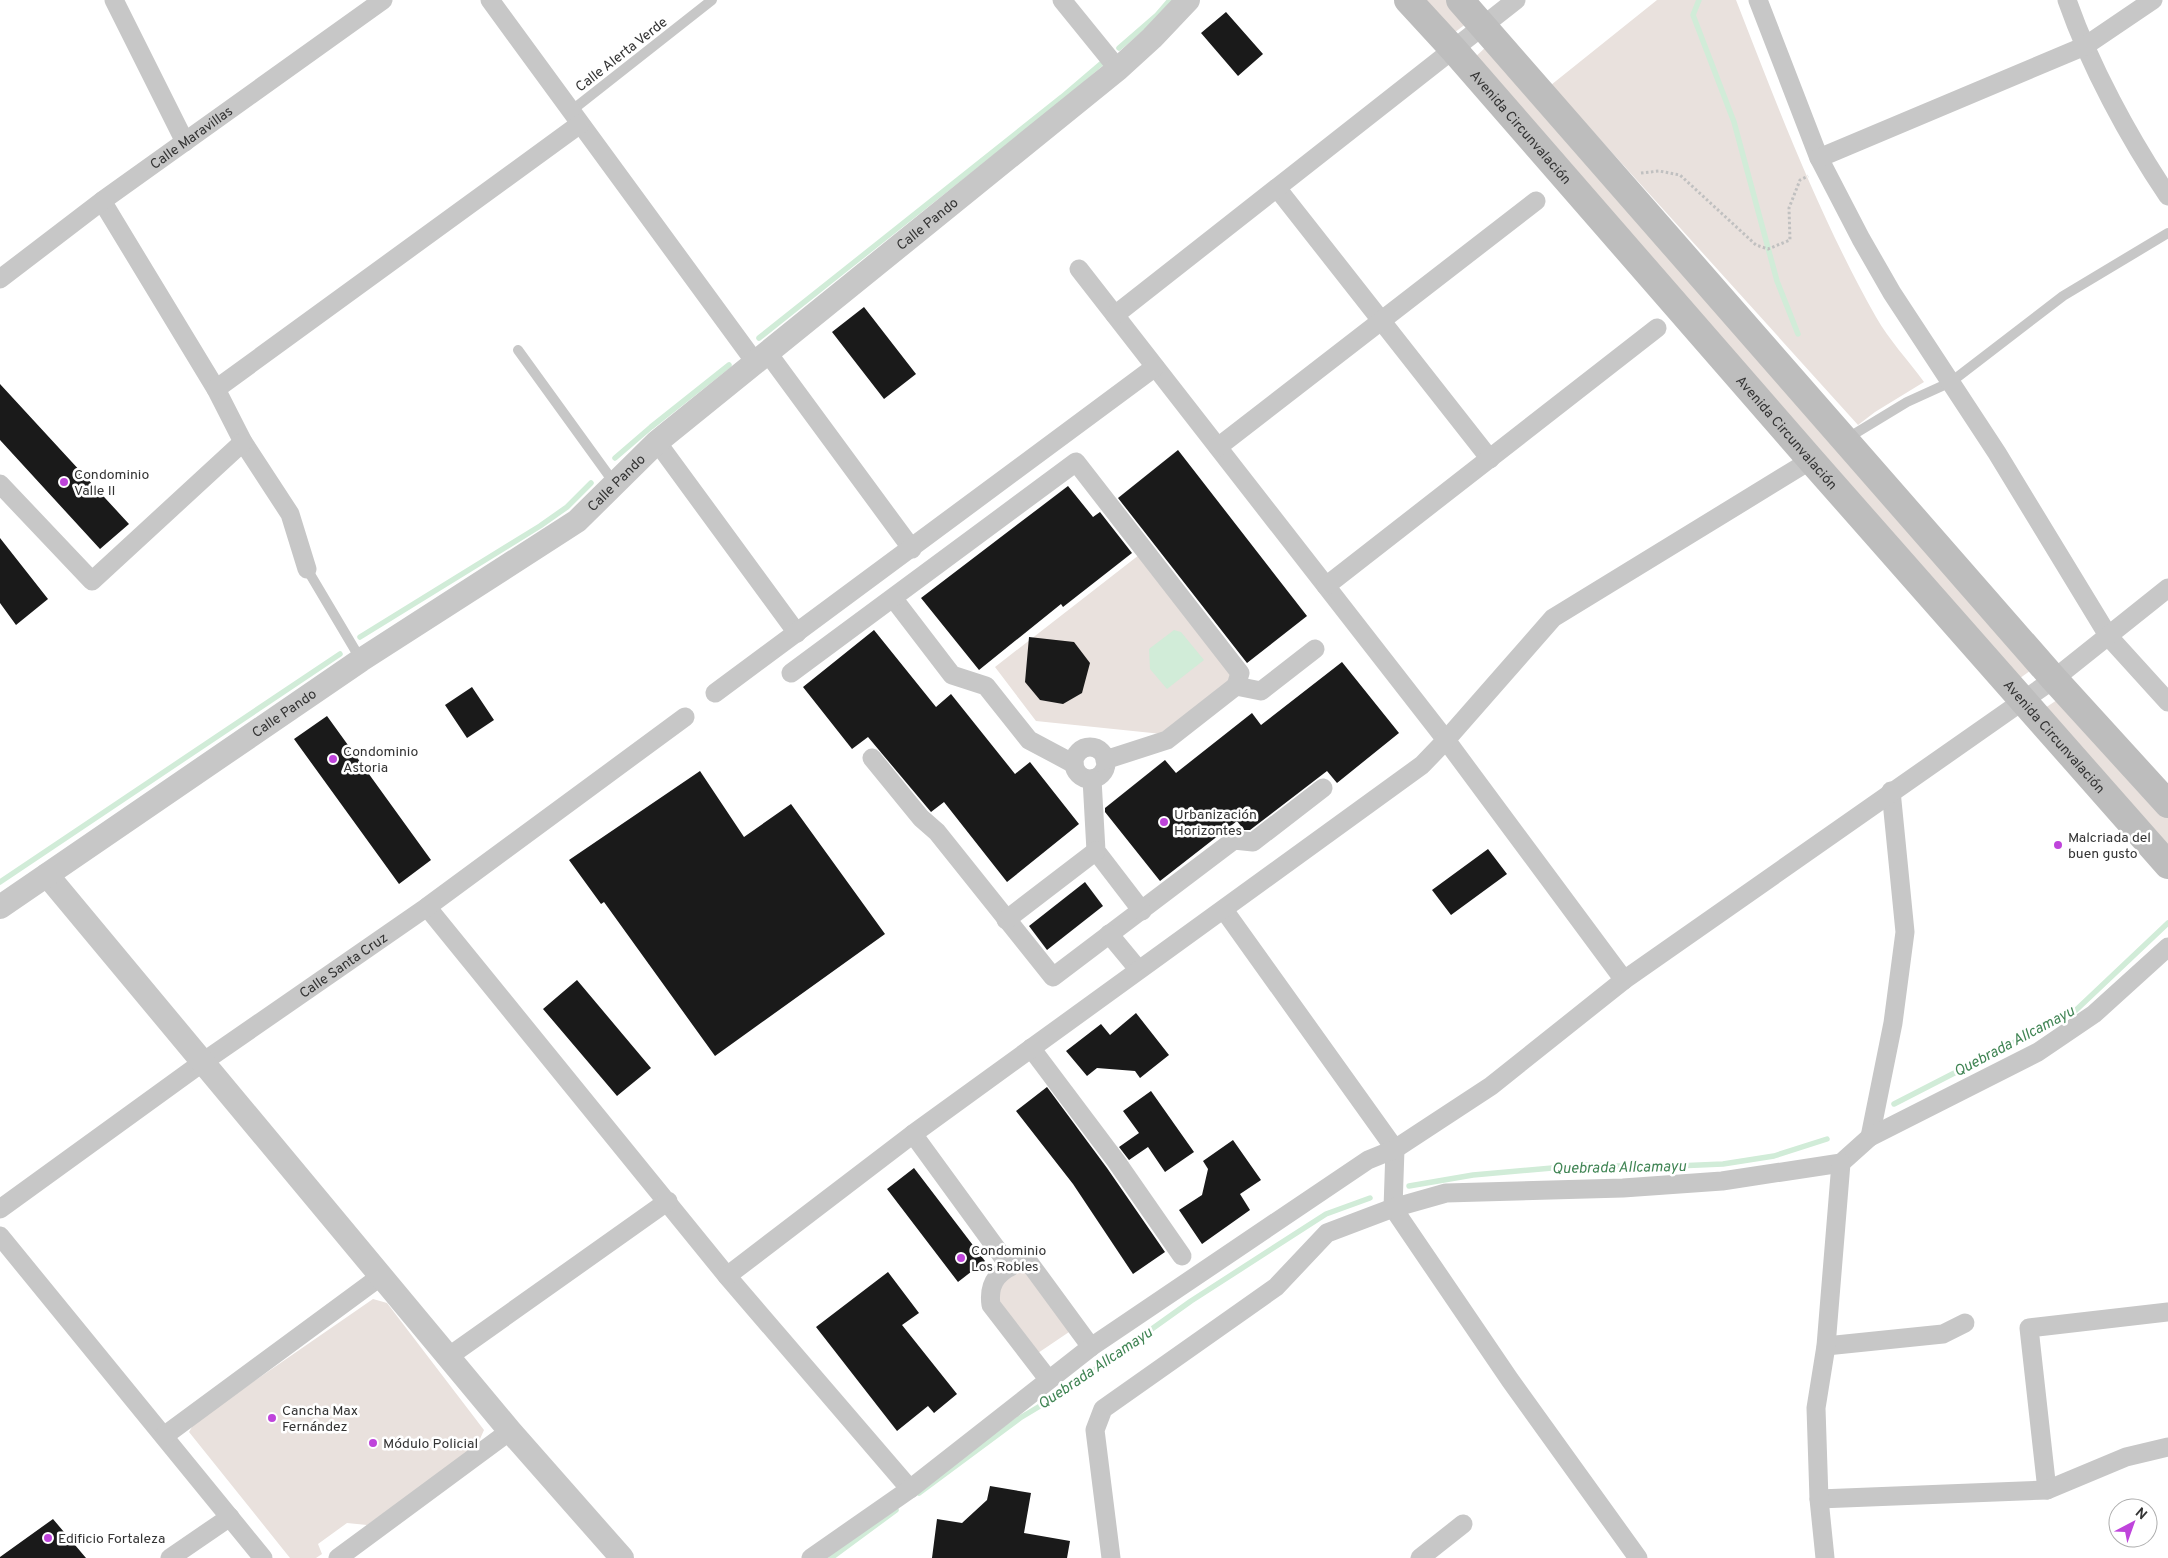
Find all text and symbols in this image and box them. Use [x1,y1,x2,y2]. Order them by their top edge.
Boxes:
street label: Calle Alerta Verde [573,14,671,96]
street label: Avenida Circunvalación [1466,67,1574,189]
street label: Calle Maravillas [147,103,237,174]
street label: Calle Pando [894,195,962,255]
street label: Avenida Circunvalación [1732,373,1840,494]
street label: Calle Pando [585,451,650,516]
place label: Condominio Valle II [74,467,149,500]
marker: Condominio Valle II [58,476,70,488]
street label: Avenida Circunvalación [1999,677,2108,798]
street label: Calle Pando [249,686,320,742]
place label: Condominio Astoria [343,744,418,777]
marker: Condominio Astoria [327,753,339,765]
place label: Urbanización Horizontes [1174,807,1257,840]
marker: Urbanización Horizontes [1158,816,1170,828]
place label: Malcriada del buen gusto [2068,830,2151,863]
marker: Malcriada del buen gusto [2052,839,2064,851]
street label: Calle Santa Cruz [297,930,391,1003]
water label: Quebrada Allcamayu [1951,1002,2079,1082]
water label: Quebrada Allcamayu [1552,1158,1687,1179]
place label: Condominio Los Robles [971,1243,1046,1276]
marker: Condominio Los Robles [955,1252,967,1264]
water label: Quebrada Allcamayu [1035,1323,1157,1415]
place label: Cancha Max Fernández [282,1403,358,1436]
marker: Cancha Max Fernández [266,1412,278,1424]
place label: Módulo Policial [383,1436,478,1453]
marker: Módulo Policial [367,1437,379,1449]
north arrow [2108,1498,2158,1548]
text: N [2131,1505,2150,1524]
place label: Edificio Fortaleza [58,1531,165,1548]
marker: Edificio Fortaleza [42,1532,54,1544]

